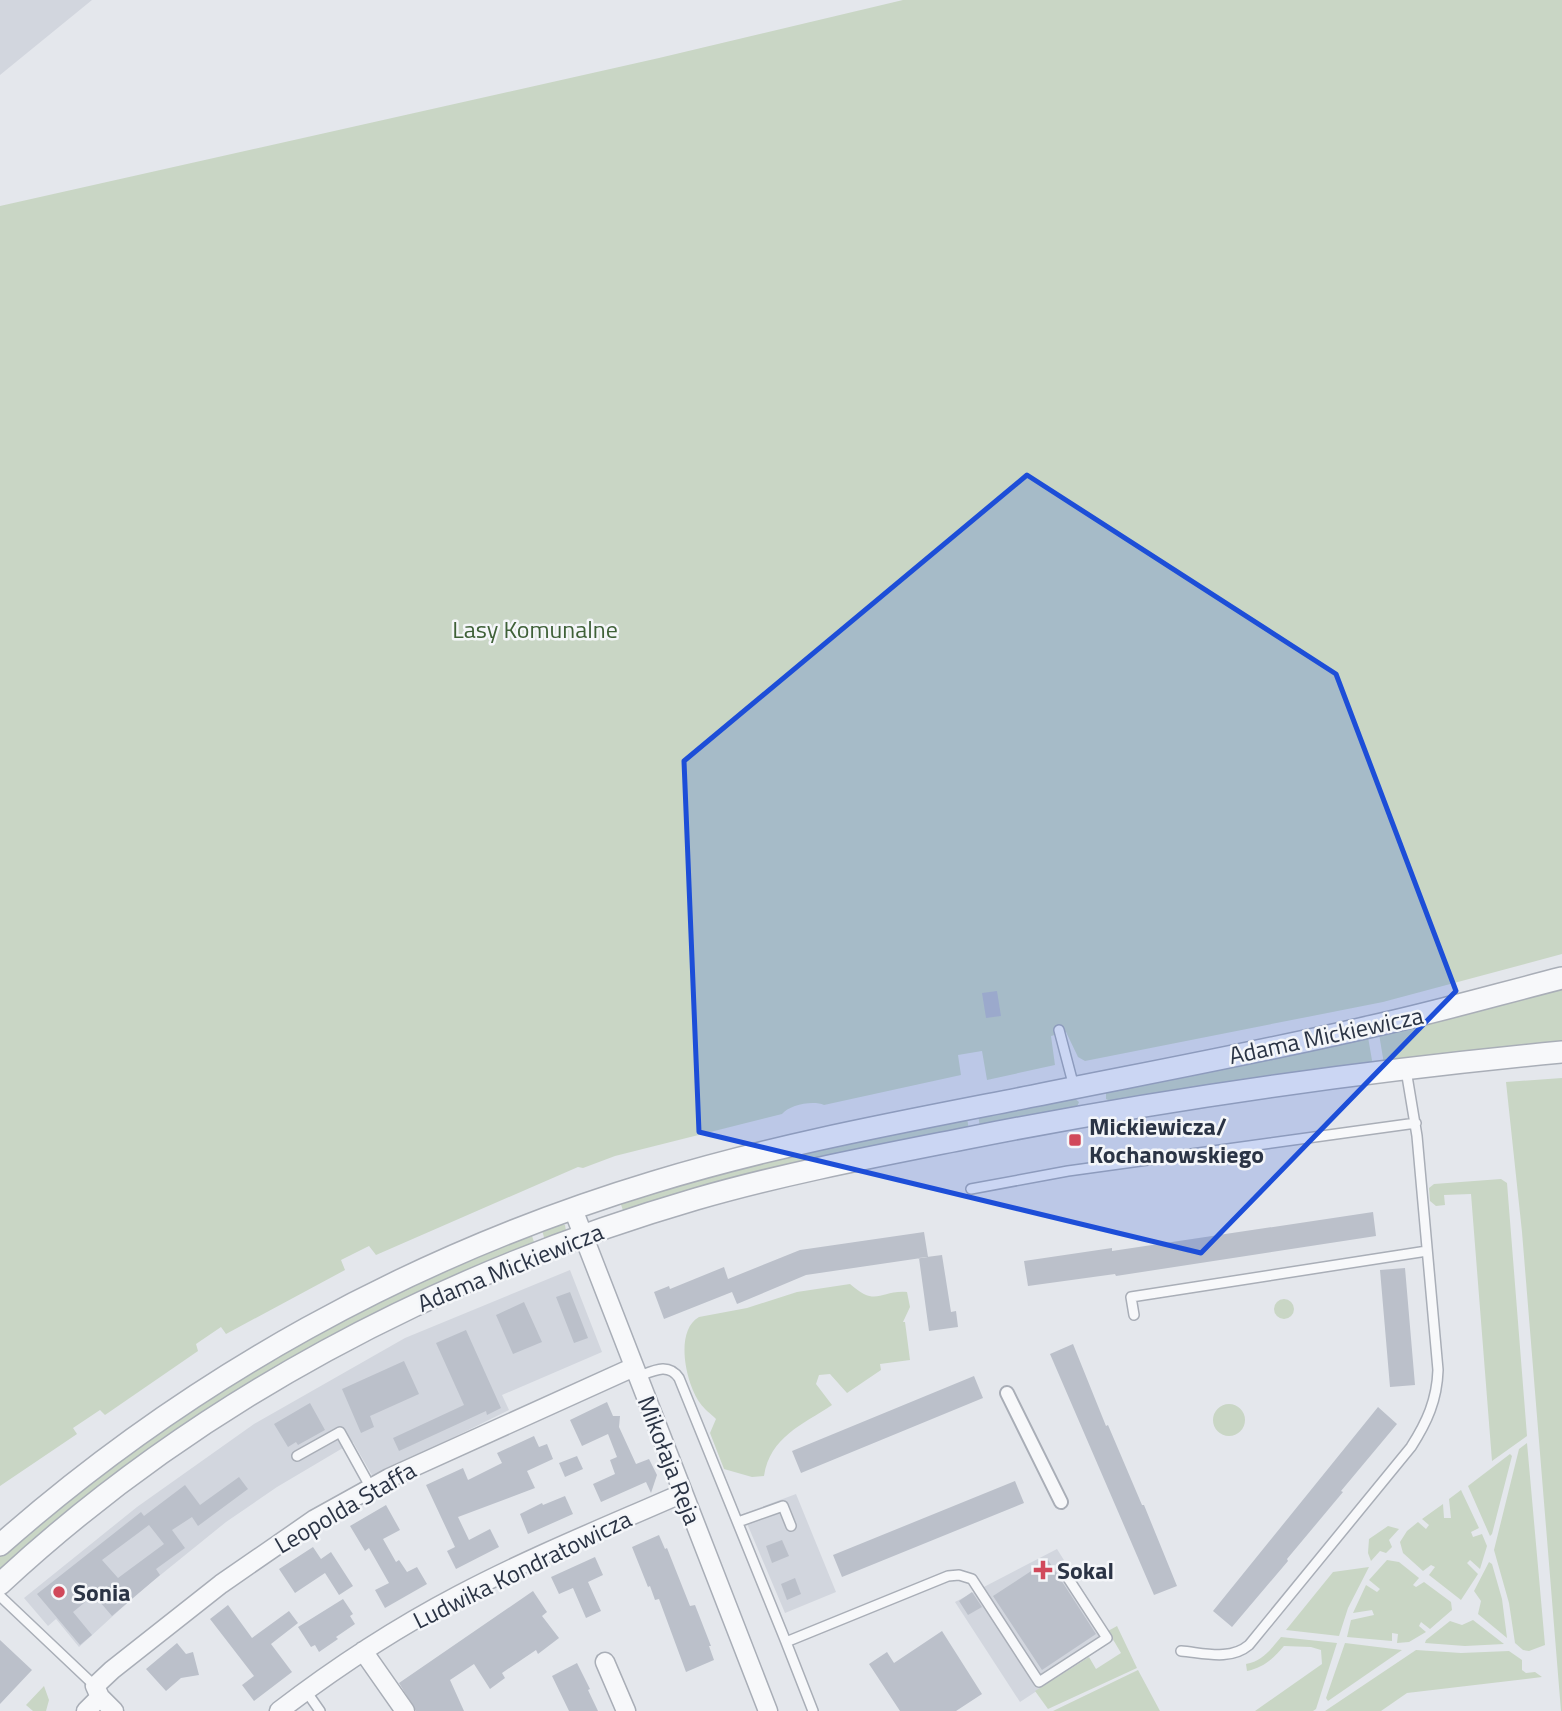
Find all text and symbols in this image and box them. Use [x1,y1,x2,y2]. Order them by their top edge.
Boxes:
park label: Lasy Komunalne [452,611,618,647]
street label: Adama Mickiewicza [1225,997,1427,1073]
place label: Mickiewicza/ Kochanowskiego [1089,1108,1264,1172]
marker: Mickiewicza/ Kochanowskiego [1067,1132,1083,1148]
street label: Adama Mickiewicza [412,1213,608,1321]
street label: Mikołaja Reja [629,1390,711,1530]
street label: Leopolda Staffa [268,1452,422,1562]
street label: Ludwika Kondratowicza [407,1500,637,1638]
place label: Sokal [1057,1552,1114,1588]
marker: Sokal [1035,1562,1051,1578]
place label: Sonia [73,1574,131,1610]
marker: Sonia [51,1584,67,1600]

